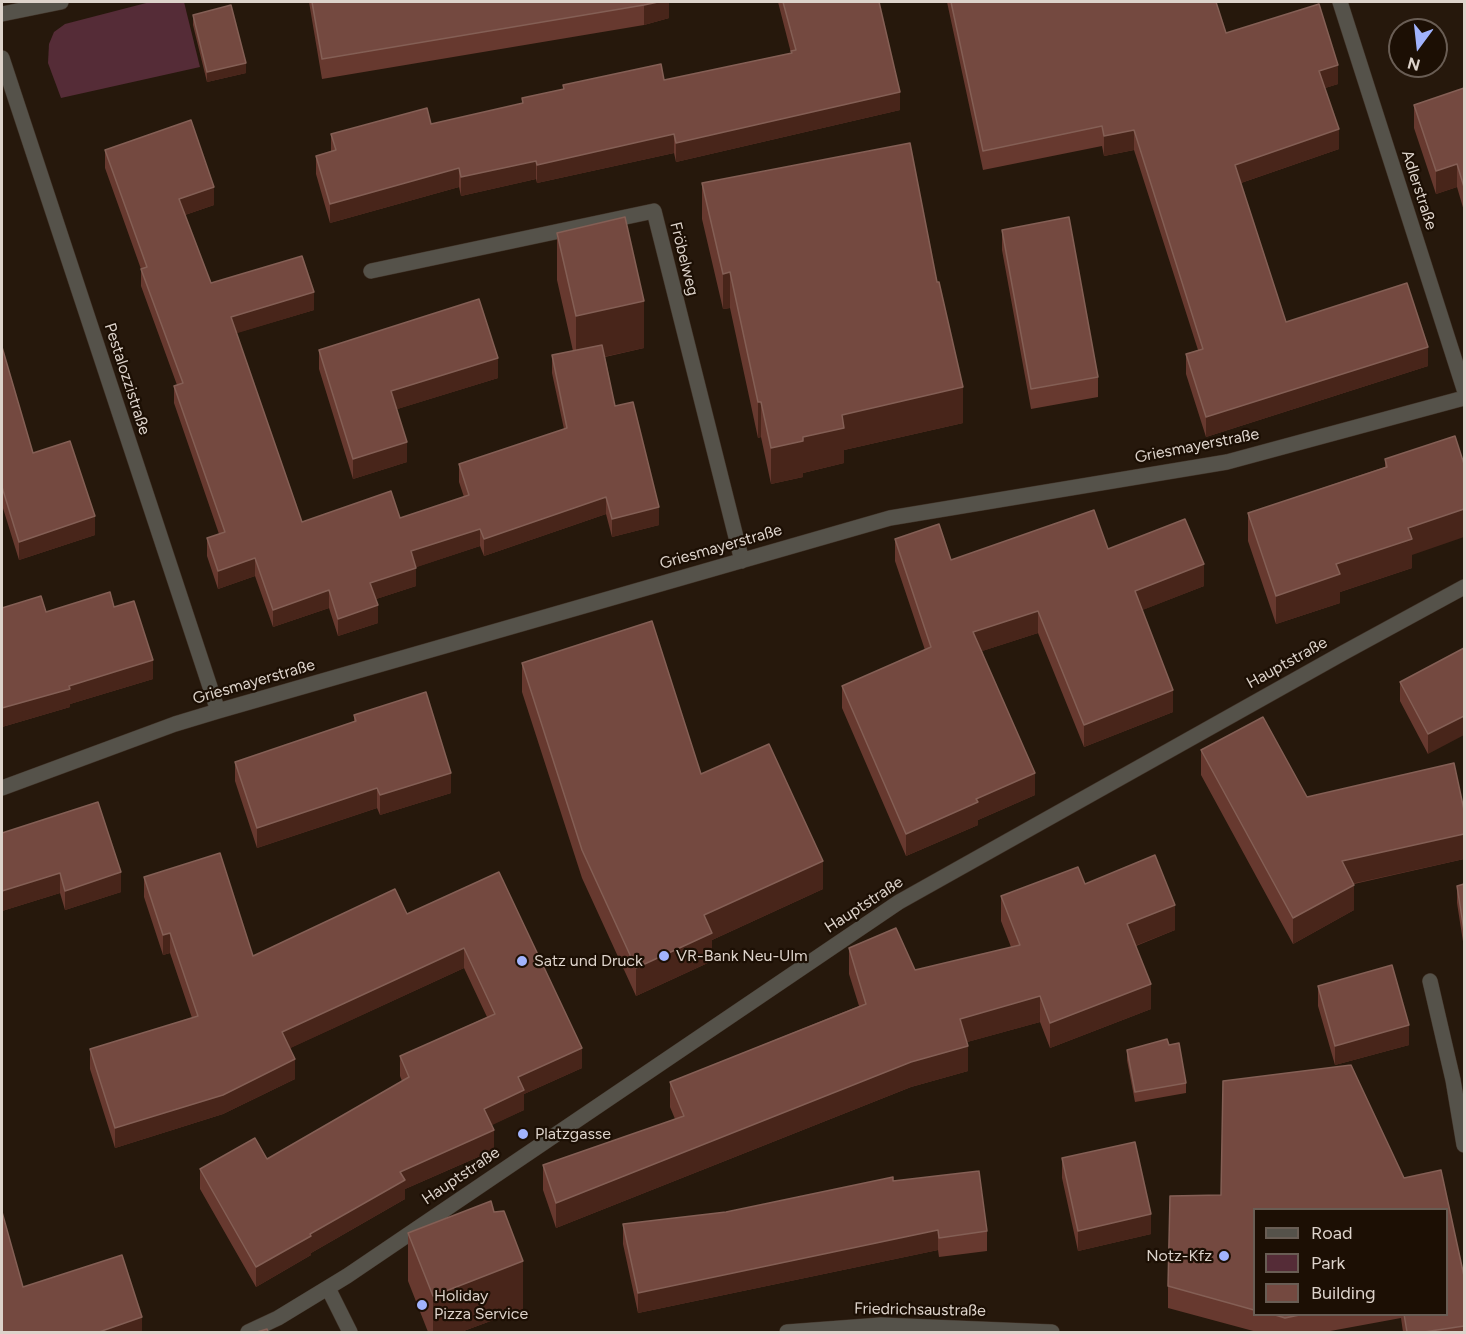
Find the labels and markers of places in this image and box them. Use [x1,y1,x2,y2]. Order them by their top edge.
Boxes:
place label: VR-Bank Neu-Ulm [676,946,808,966]
marker: VR-Bank Neu-Ulm [657,949,671,963]
place label: Satz und Druck [534,951,643,971]
marker: Satz und Druck [515,954,529,968]
place label: Platzgasse [535,1124,611,1144]
marker: Platzgasse [516,1127,530,1141]
place label: Notz-Kfz [1146,1246,1212,1266]
marker: Notz-Kfz [1217,1249,1231,1263]
place label: Holiday Pizza Service [434,1286,528,1324]
marker: Holiday Pizza Service [415,1298,429,1312]

